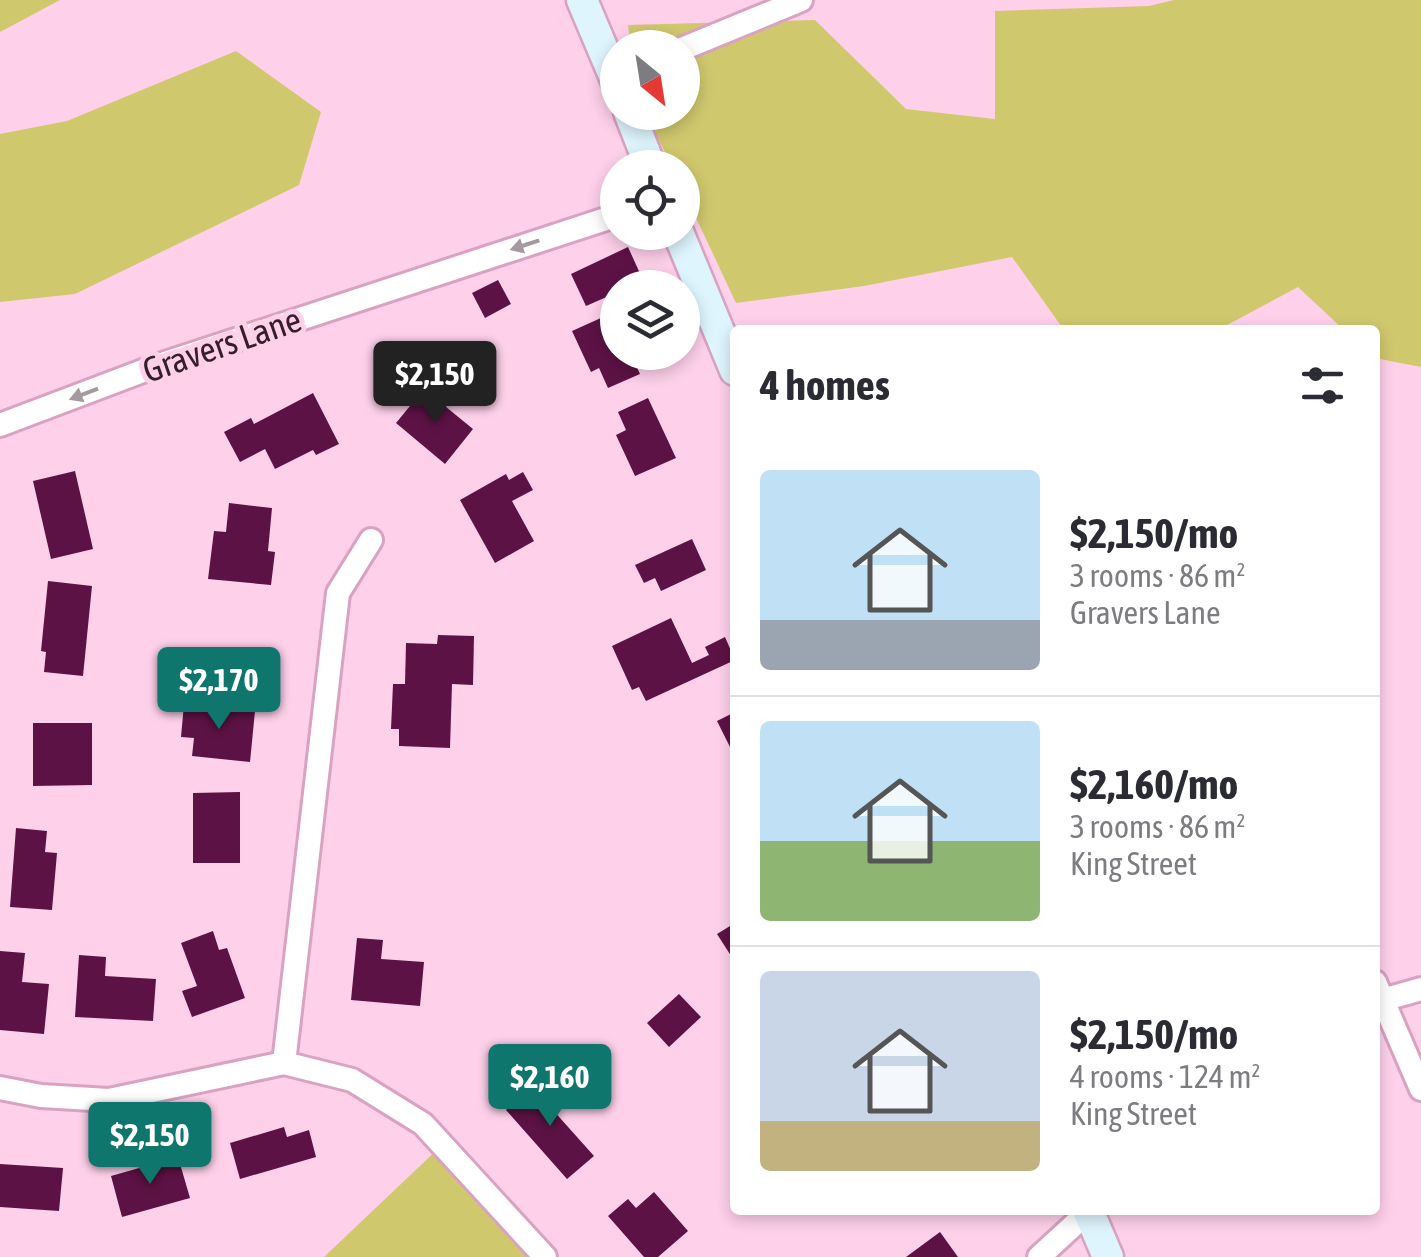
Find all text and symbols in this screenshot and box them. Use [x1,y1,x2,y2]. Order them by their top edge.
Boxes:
north arrow [600,30,700,130]
map controls [600,30,700,370]
button: locate [600,150,700,250]
one-way arrow [510,239,540,254]
button: layers [600,270,700,370]
street label: Gravers Lane [137,298,306,390]
pin: $2,150 [354,341,516,426]
text: $2,150 [395,355,475,392]
icon: filters [1295,358,1350,413]
text: 4 homes [760,361,890,409]
one-way arrow [69,386,99,402]
text: $2,150/mo [1070,509,1238,557]
icon: home [840,510,960,630]
text: 3 rooms · 86 m² [1070,557,1245,594]
text: Gravers Lane [1070,594,1220,631]
pin: $2,170 [138,647,300,732]
text: $2,170 [179,661,259,698]
text: $2,160/mo [1070,760,1238,808]
icon: home [840,761,960,881]
text: 3 rooms · 86 m² [1070,808,1245,845]
text: King Street [1070,845,1197,882]
text: $2,150/mo [1070,1010,1238,1058]
icon: home [840,1011,960,1131]
pin: $2,160 [469,1044,631,1129]
text: $2,160 [510,1058,590,1095]
text: 4 rooms · 124 m² [1070,1058,1260,1095]
text: King Street [1070,1095,1197,1132]
pin: $2,150 [69,1102,231,1187]
text: $2,150 [110,1116,190,1153]

